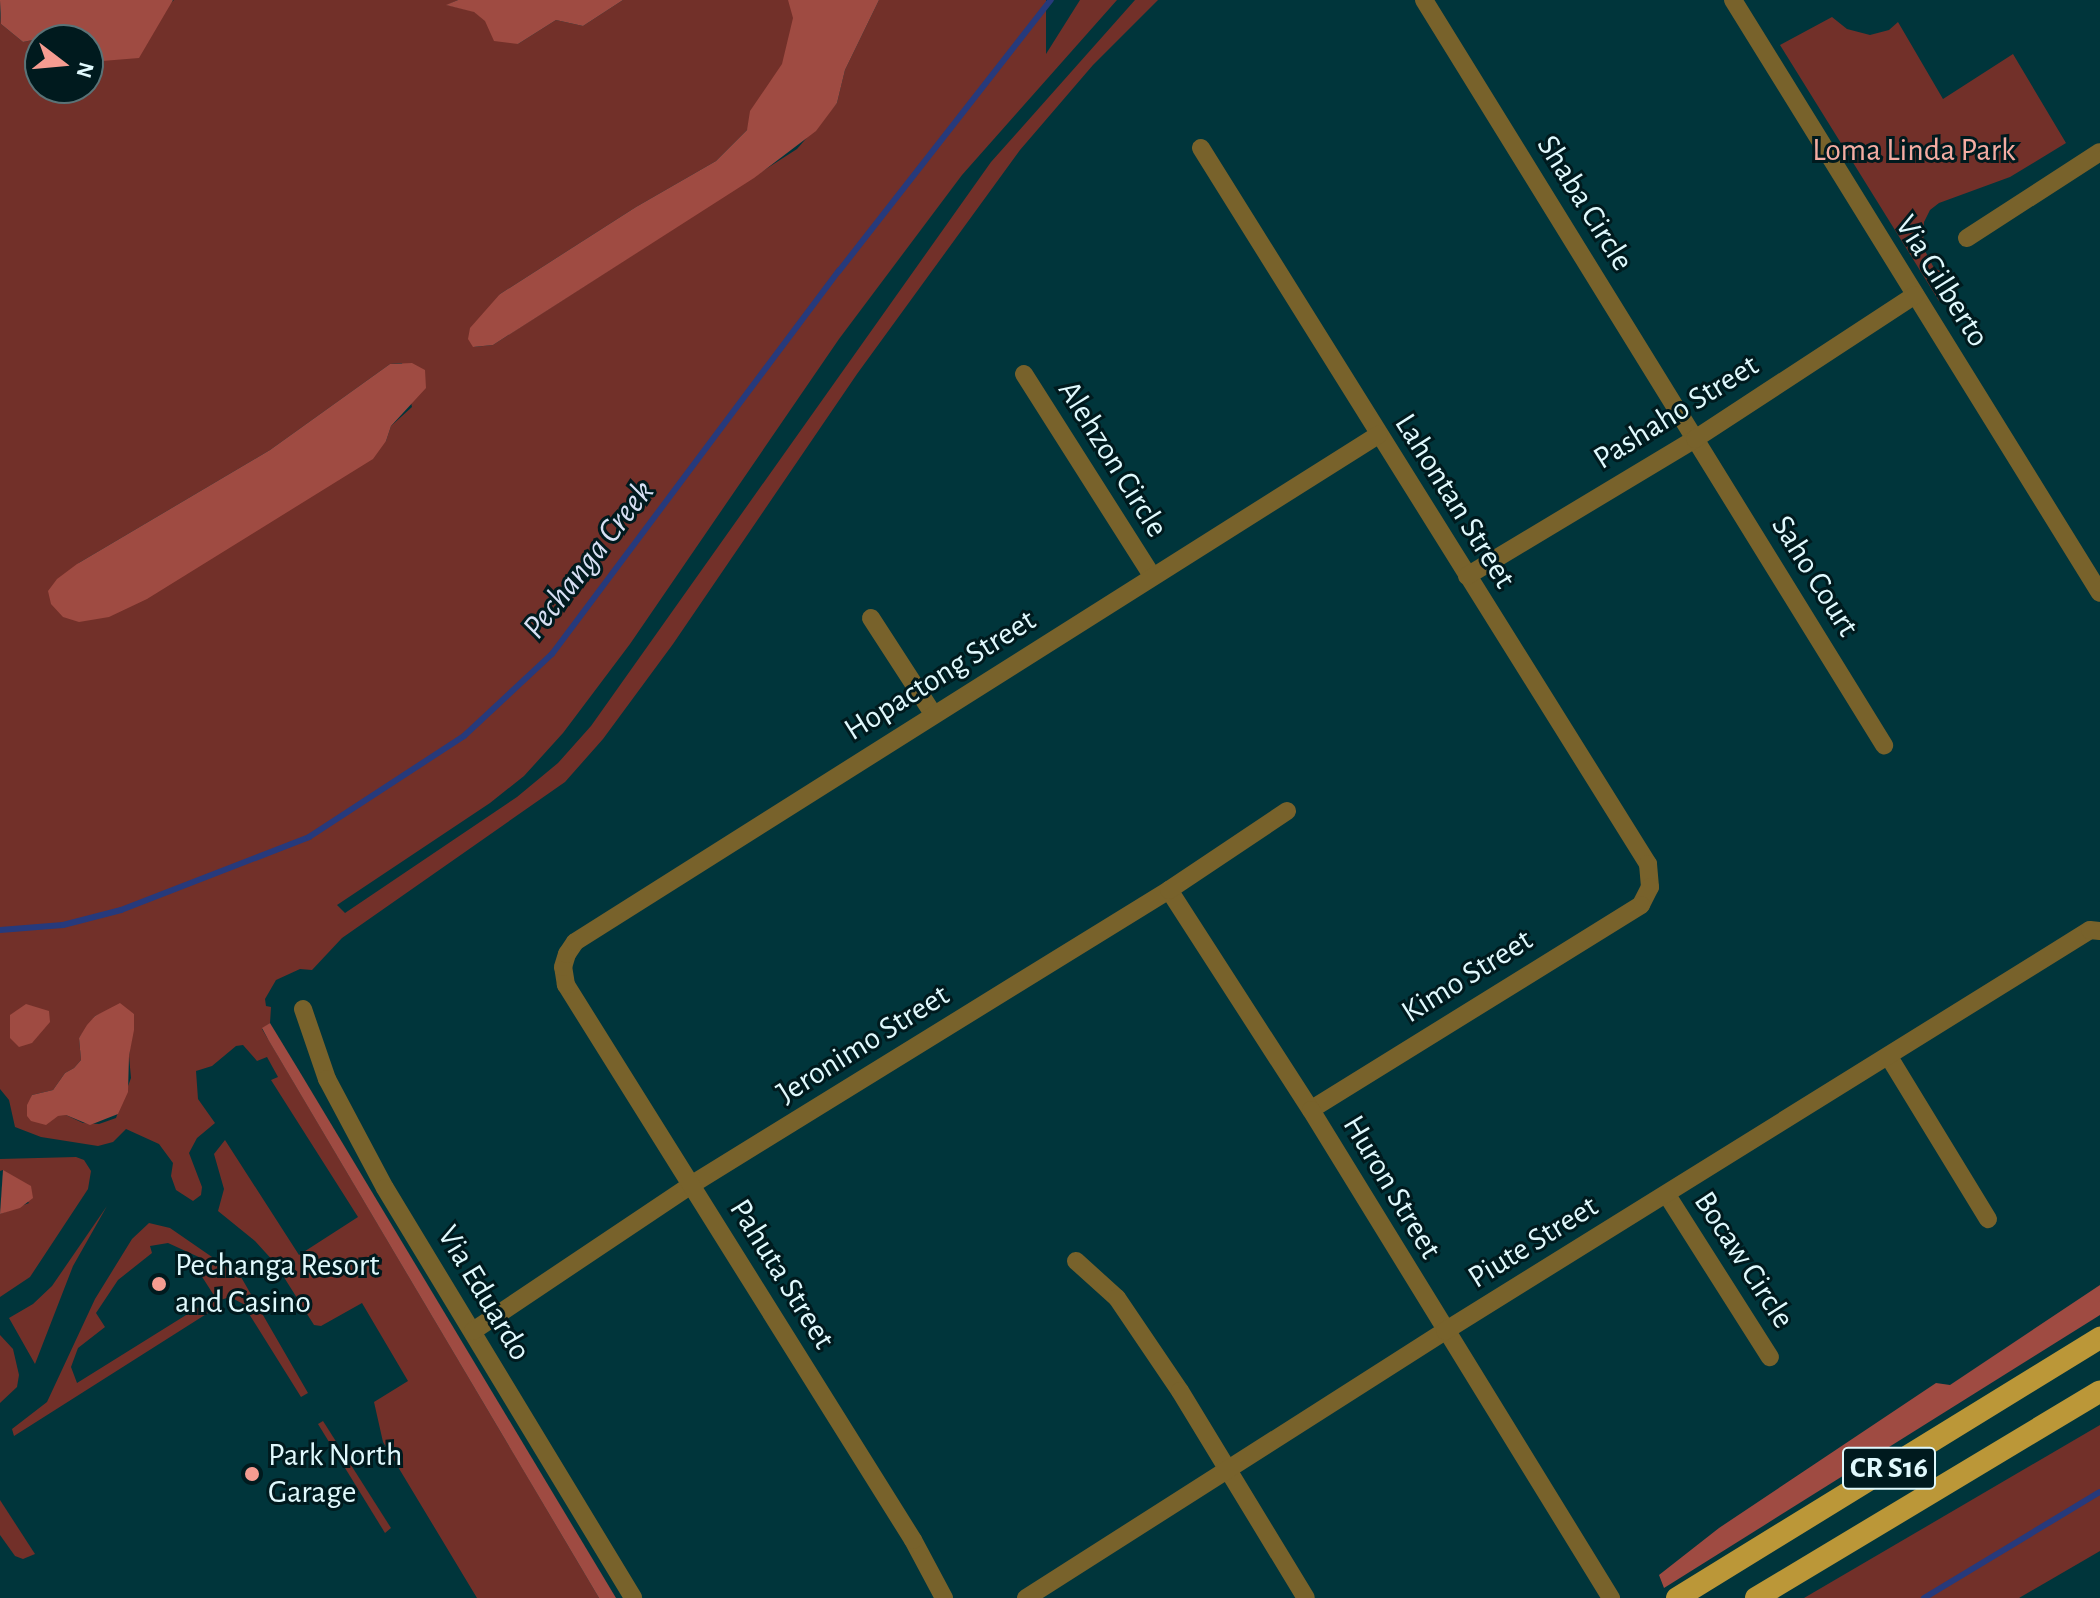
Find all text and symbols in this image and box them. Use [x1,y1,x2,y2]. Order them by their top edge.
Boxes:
north arrow [24,24,104,104]
text: N [72,60,98,80]
street label: Shaba Circle [1528,128,1642,278]
park label: Loma Linda Park [1812,131,2016,169]
street label: Via Gilberto [1887,208,1997,354]
street label: Pashaho Street [1587,346,1765,478]
street label: Alehzon Circle [1050,374,1176,544]
street label: Lahontan Street [1386,407,1524,595]
water label: Pechanga Creek [514,472,664,648]
street label: Saho Court [1763,509,1867,643]
street label: Hopactong Street [837,601,1043,749]
street label: Kimo Street [1394,921,1540,1031]
street label: Jeronimo Street [770,976,956,1112]
street label: Huron Street [1334,1108,1450,1266]
street label: Bocaw Circle [1686,1184,1802,1336]
street label: Piute Street [1461,1187,1605,1297]
street label: Pahuta Street [721,1192,843,1356]
street label: Via Eduardo [429,1219,539,1367]
place label: Pechanga Resort and Casino [175,1247,379,1322]
marker: Pechanga Resort and Casino [150,1275,168,1293]
place label: Park North Garage [268,1437,402,1512]
road number: CR S16 [1841,1442,1937,1494]
marker: Park North Garage [243,1465,261,1483]

